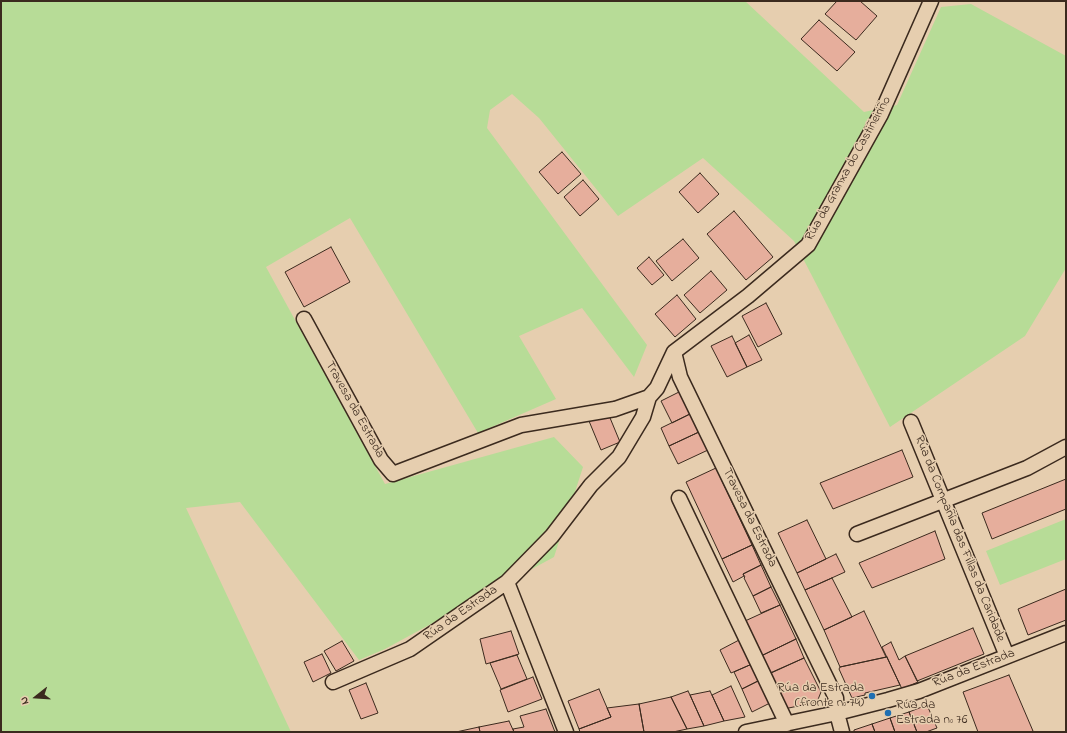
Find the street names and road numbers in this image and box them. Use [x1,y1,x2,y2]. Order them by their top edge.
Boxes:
street label: Rúa da Granxa do Castiñeiriño [803,94,895,244]
street label: Travesa da Estrada [321,359,387,461]
street label: Rúa da Compañía das Fillas da Caridade [910,433,1008,645]
street label: Travesa da Estrada [718,466,780,570]
street label: Rúa da Estrada [421,583,501,645]
street label: Rúa da Estrada [931,646,1017,692]

